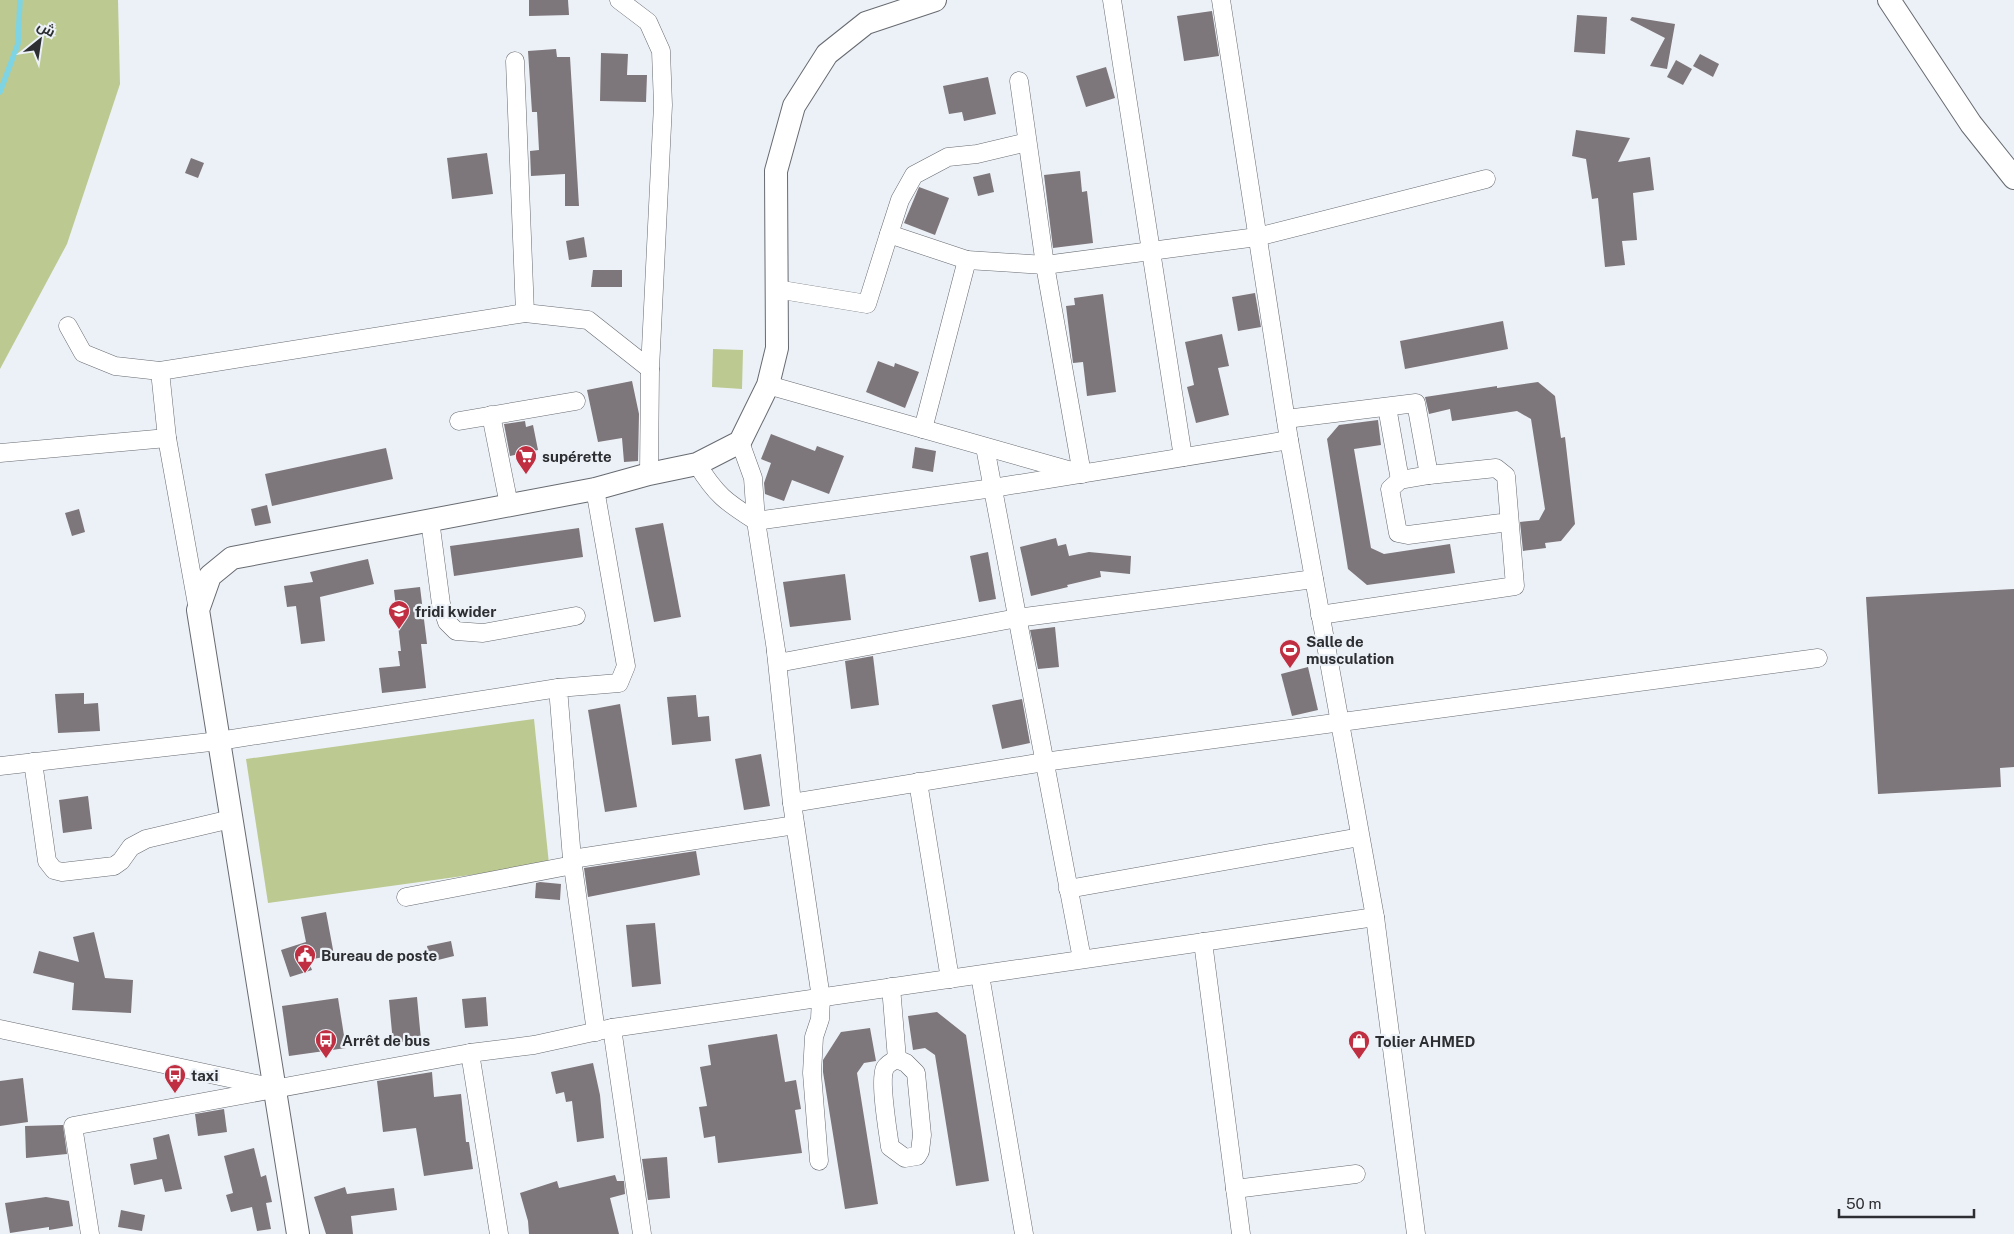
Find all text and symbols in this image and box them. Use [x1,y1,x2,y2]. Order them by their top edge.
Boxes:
north arrow [15,15,65,65]
text: ش [34,17,58,41]
supermarket icon: supérette [514,444,538,475]
place label: supérette [542,448,612,465]
school or university icon: fridi kwider [387,599,411,630]
place label: fridi kwider [415,603,496,620]
place label: Salle de musculation [1306,633,1394,667]
sports icon: Salle de musculation [1278,638,1302,669]
public building icon: Bureau de poste [293,943,317,974]
place label: Bureau de poste [321,947,437,964]
bus stop icon: Arrêt de bus [314,1028,338,1059]
shop icon: Tolier AHMED [1347,1029,1371,1060]
place label: Arrêt de bus [342,1032,430,1049]
place label: Tolier AHMED [1375,1033,1476,1050]
bus stop icon: taxi [163,1063,187,1094]
place label: taxi [191,1067,218,1084]
scale bar [1839,1186,1974,1218]
text: 50 m [1846,1195,1881,1212]

